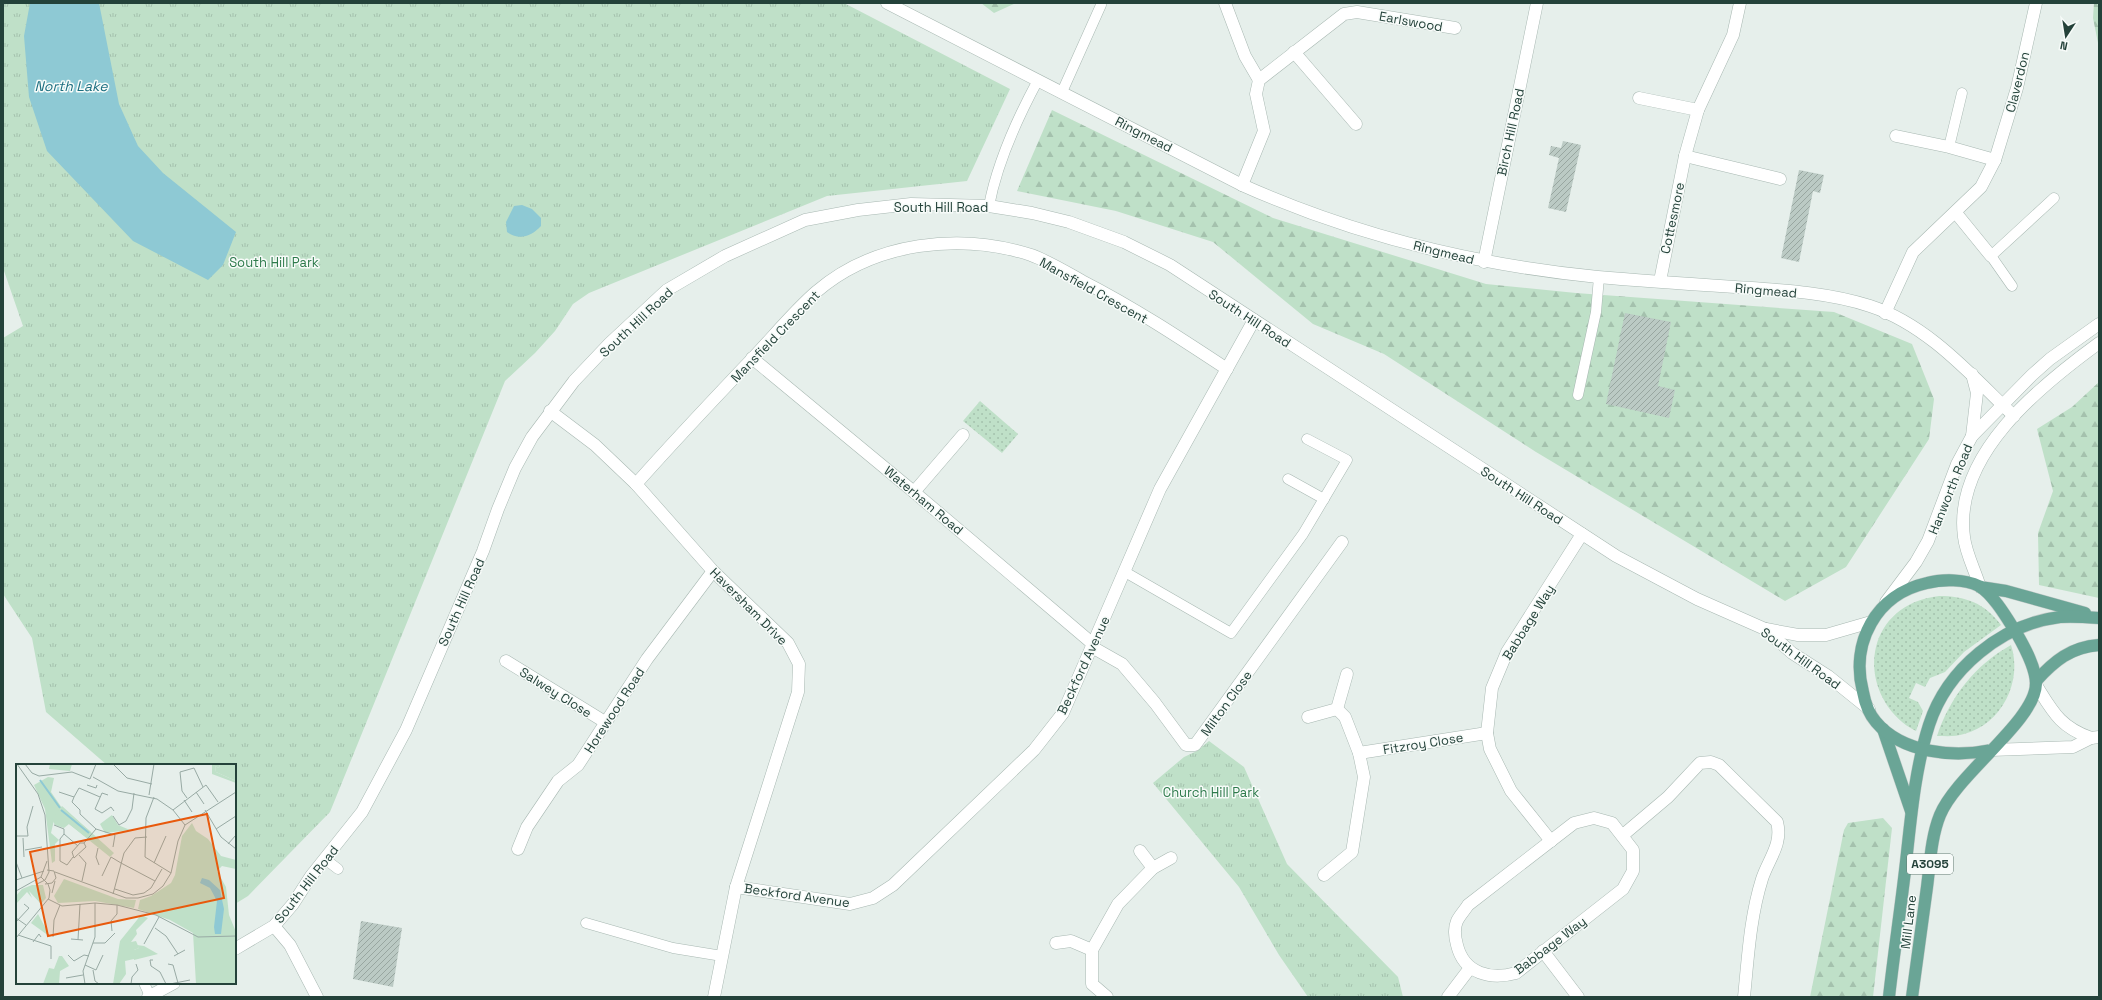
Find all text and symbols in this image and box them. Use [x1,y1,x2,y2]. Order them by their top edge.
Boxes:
street label: Earlswood [1378,8,1444,35]
north arrow [2046,16,2086,56]
text: N [2059,38,2069,53]
street label: Claverdon [2002,50,2033,114]
water label: North Lake [35,77,108,95]
street label: Birch Hill Road [1493,87,1528,177]
street label: Ringmead [1112,113,1175,156]
street label: Cottesmore [1657,181,1688,255]
street label: South Hill Road [894,199,988,216]
street label: Ringmead [1412,237,1476,268]
park label: South Hill Park [229,254,319,271]
street label: Mansfield Crescent [1037,254,1151,327]
street label: Ringmead [1734,279,1798,302]
street label: South Hill Road [596,284,677,361]
street label: South Hill Road [1205,286,1294,351]
street label: Mansfield Crescent [727,287,824,386]
street label: Hanworth Road [1925,441,1976,537]
street label: Waterham Road [880,462,967,539]
street label: South Hill Road [1477,463,1566,528]
street label: South Hill Road [434,556,488,649]
street label: Haversham Drive [706,564,791,649]
street label: Babbage Way [1498,581,1558,663]
street label: Beckford Avenue [1053,613,1114,717]
street label: South Hill Road [1757,624,1844,693]
street label: Salwey Close [516,663,595,721]
street label: Horewood Road [580,664,648,756]
street label: Milton Close [1197,667,1256,739]
street label: Fitzroy Close [1382,729,1464,758]
inset map [16,764,236,984]
park label: Church Hill Park [1163,784,1259,801]
street label: South Hill Road [271,842,342,927]
road number: A3095 [1907,854,1953,874]
street label: Beckford Avenue [743,880,851,911]
street label: Mill Lane [1897,894,1920,950]
street label: Babbage Way [1511,913,1590,978]

